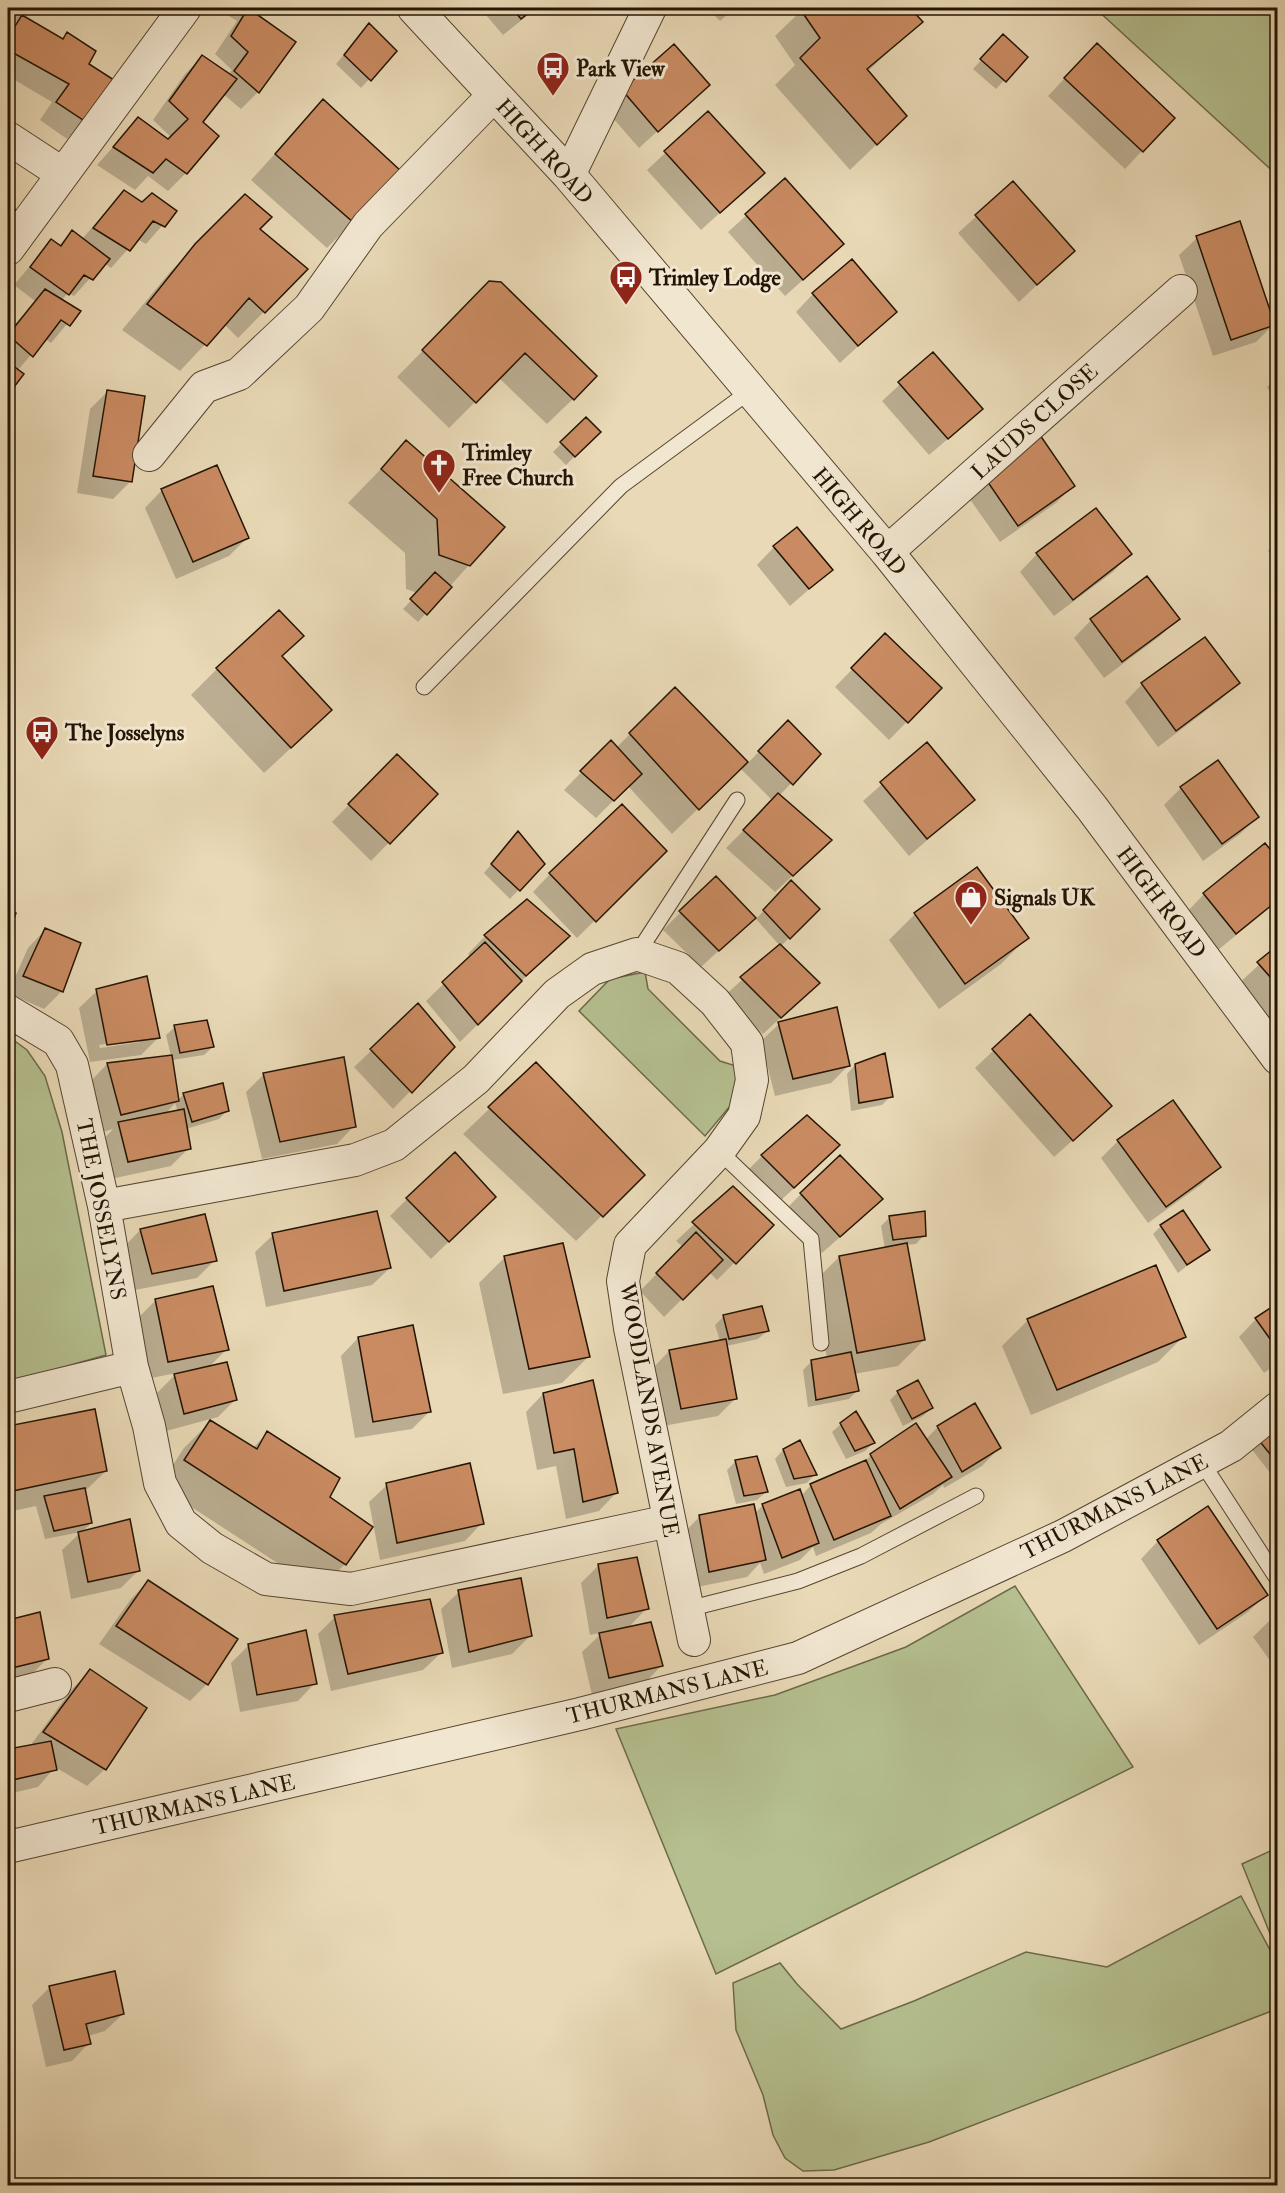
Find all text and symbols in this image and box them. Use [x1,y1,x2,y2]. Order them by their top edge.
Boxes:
bus stop icon: Park View [535,50,571,97]
place label: Park View [576,55,666,83]
street label: HIGH ROAD [489,93,599,210]
bus stop icon: Trimley Lodge [608,259,644,306]
place label: Trimley Lodge [648,264,781,293]
street label: LAUDS CLOSE [965,357,1104,486]
place label: Trimley Free Church [461,439,574,492]
church icon: Trimley Free Church [421,447,457,494]
street label: HIGH ROAD [806,462,913,581]
bus stop icon: The Josselyns [24,714,60,761]
place label: The Josselyns [64,719,185,748]
street label: HIGH ROAD [1110,841,1212,964]
shop icon: Signals UK [953,879,989,926]
place label: Signals UK [994,884,1095,913]
street label: THE JOSSELYNS [70,1116,132,1302]
street label: WOODLANDS AVENUE [613,1280,685,1540]
street label: THURMANS LANE [1016,1448,1213,1566]
street label: THURMANS LANE [564,1653,771,1731]
street label: THURMANS LANE [91,1768,298,1842]

